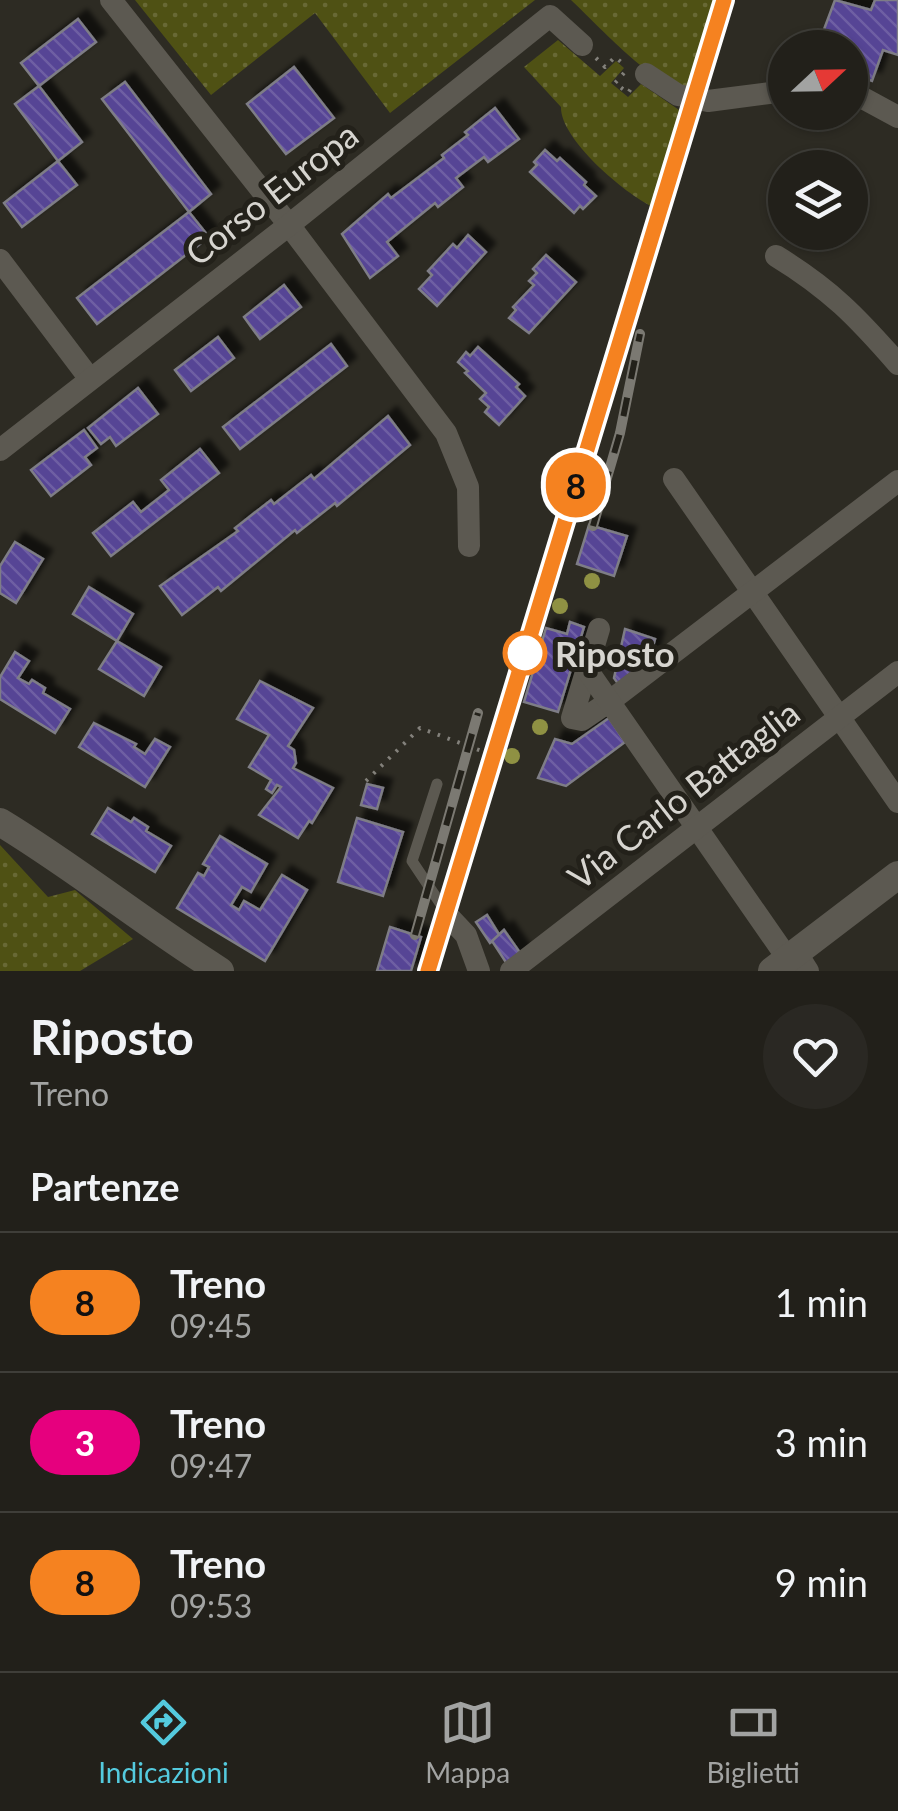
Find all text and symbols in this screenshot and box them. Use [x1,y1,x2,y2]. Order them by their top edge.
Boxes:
north arrow [768,30,868,130]
map controls [768,30,868,250]
street label: Corso Europa [176,113,366,273]
button: layers [768,150,868,250]
line badge: 8 [544,452,608,518]
text: 8 [566,464,586,506]
marker: Riposto [504,632,546,674]
place label: Riposto [555,632,675,674]
street label: Via Carlo Battaglia [559,691,807,897]
button: heart [763,1004,868,1109]
text: Riposto [30,1008,194,1065]
text: Treno [30,1074,109,1113]
text: Partenze [30,1163,180,1209]
text: Treno [170,1260,266,1306]
text: 1 min [775,1279,868,1325]
text: 8 [75,1281,95,1323]
text: 09:45 [170,1306,252,1345]
text: Treno [170,1400,266,1446]
text: 3 min [775,1419,868,1465]
text: 3 [75,1421,95,1463]
text: 09:47 [170,1446,252,1485]
text: Treno [170,1540,266,1586]
text: 9 min [775,1559,868,1605]
text: 8 [75,1561,95,1603]
text: 09:53 [170,1586,252,1625]
tab: Indicazioni [98,1695,229,1789]
tab: Mappa [425,1695,510,1789]
tab: Biglietti [707,1695,800,1789]

